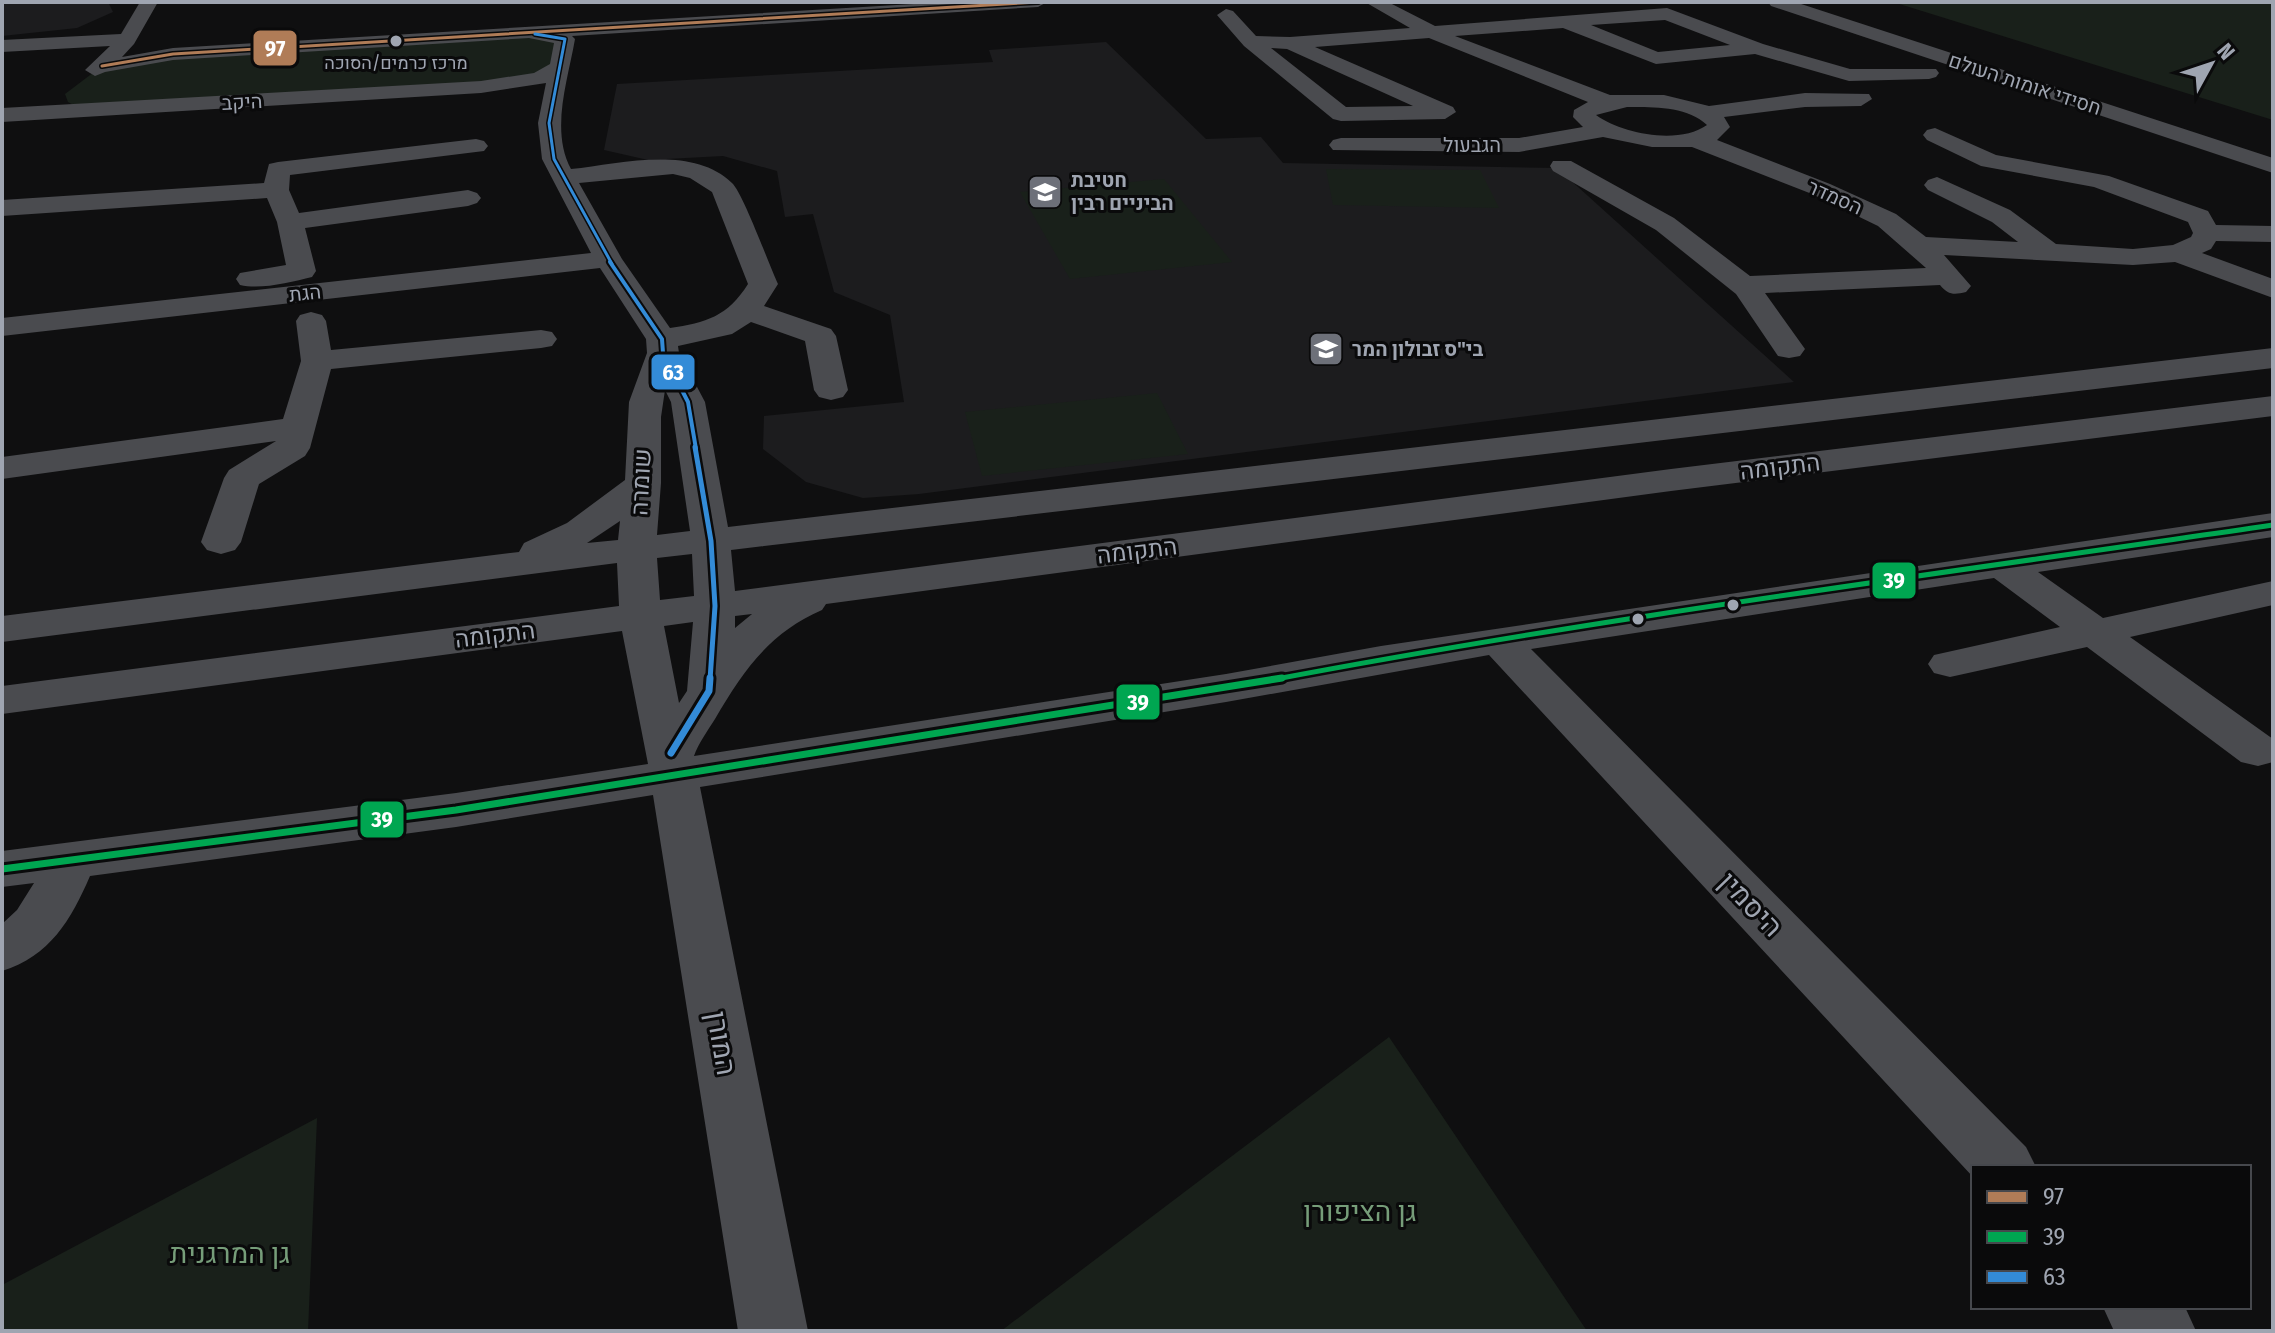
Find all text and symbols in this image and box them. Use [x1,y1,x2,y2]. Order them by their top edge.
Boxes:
north arrow [2171,24,2251,104]
line badge: 97 [252,29,298,67]
marker: מרכז כרמים/הסוכה [388,33,404,49]
text: 97 [265,35,286,62]
text: N [2211,38,2241,65]
street label: חסידי אומות העולם [1946,48,2104,120]
place label: מרכז כרמים/הסוכה [324,52,468,74]
street label: היקב [221,89,263,115]
street label: הגבעול [1443,133,1501,157]
place label: חטיבת הביניים רבין [1071,168,1174,215]
school or university icon: חטיבת הביניים רבין [1026,173,1064,211]
street label: הסמדר [1804,174,1866,220]
street label: הגת [288,279,322,307]
school or university icon: בי"ס זבולון המר [1307,330,1345,368]
place label: בי"ס זבולון המר [1352,337,1484,361]
line badge: 63 [650,353,696,391]
text: 63 [662,359,684,386]
street label: שומרה [625,448,657,516]
street label: התקומה [1738,448,1822,486]
street label: התקומה [1095,532,1179,570]
line badge: 39 [1871,561,1917,600]
text: 39 [1882,567,1905,594]
unlabelled marker [1725,597,1741,613]
unlabelled marker [1630,611,1646,627]
street label: התקומה [453,616,537,654]
line badge: 39 [1115,683,1161,721]
text: 39 [1126,689,1149,716]
line badge: 39 [359,800,405,839]
text: 39 [370,806,393,833]
street label: היסמין [1712,865,1789,944]
street label: המורן [700,1009,743,1078]
legend [1971,1165,2251,1309]
text: 97 [2043,1183,2064,1211]
park label: גן הציפורן [1303,1195,1417,1228]
text: 39 [2043,1223,2065,1251]
park label: גן המרגנית [170,1237,290,1270]
text: 63 [2043,1263,2066,1291]

